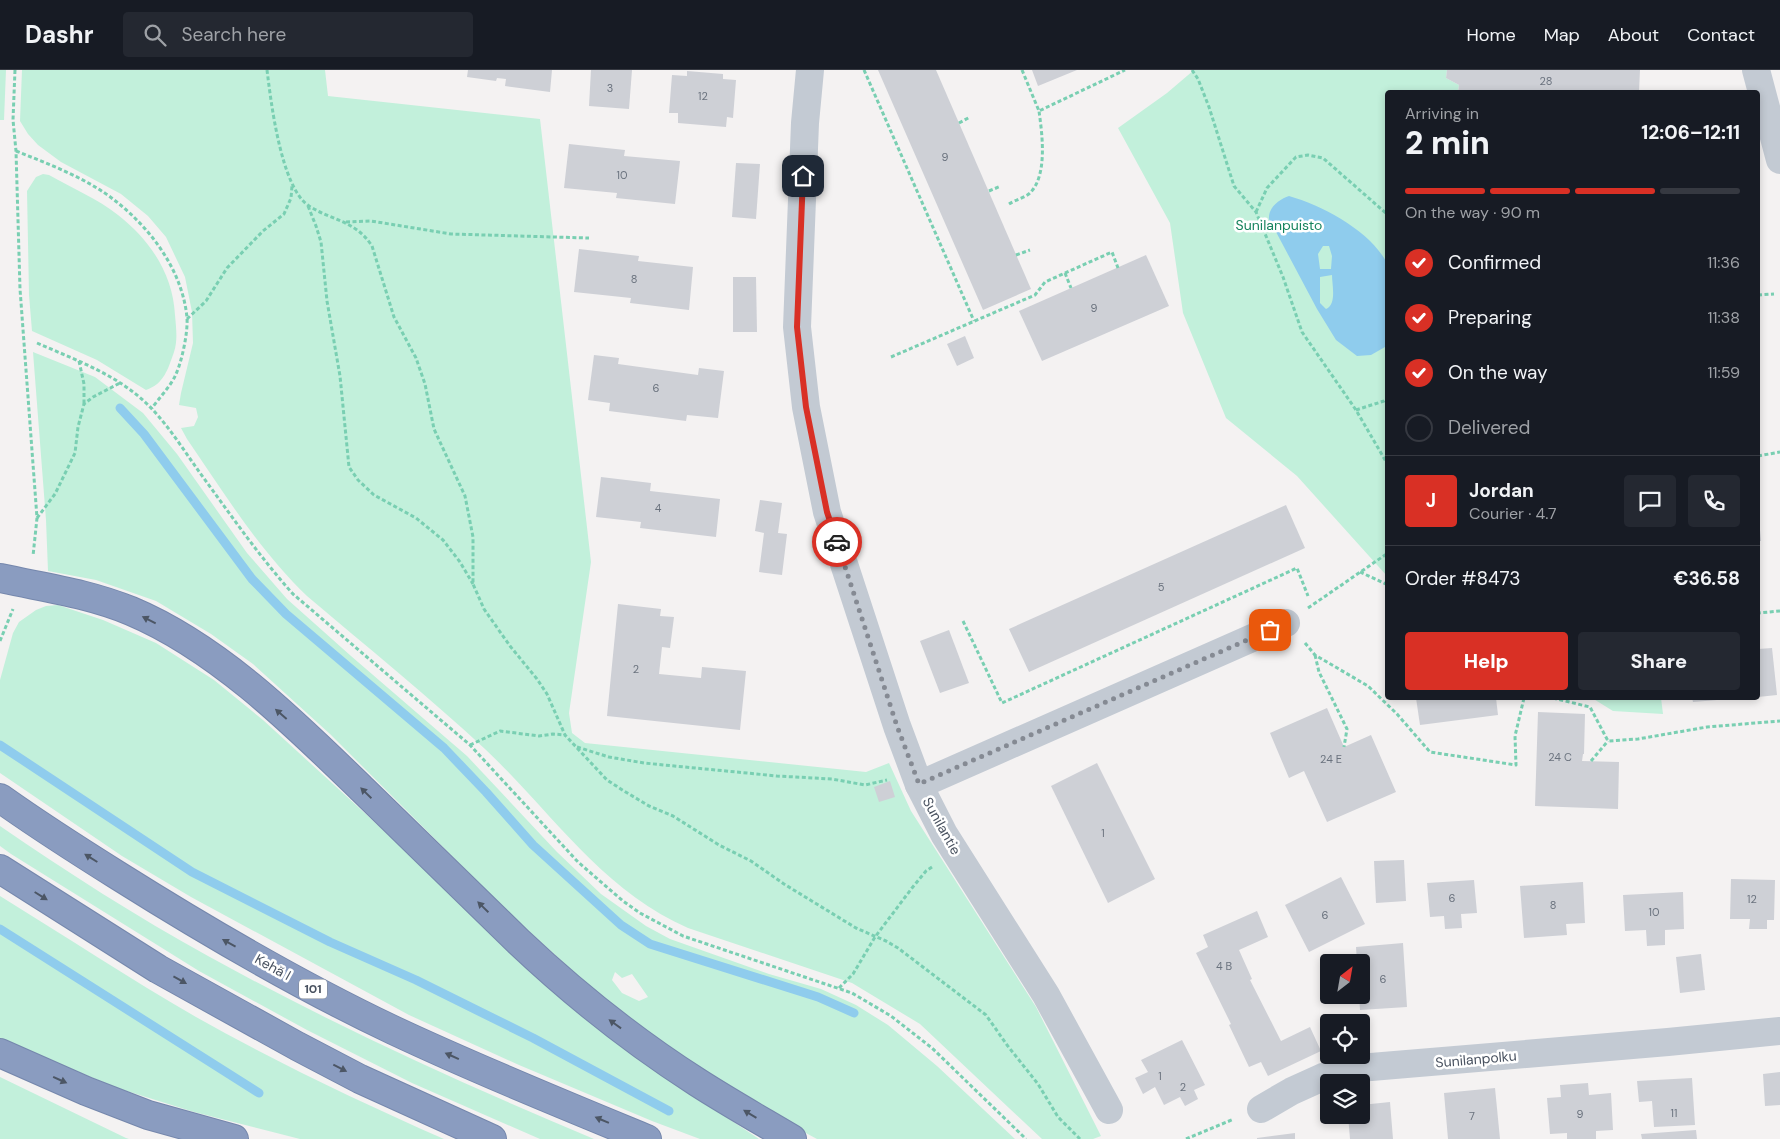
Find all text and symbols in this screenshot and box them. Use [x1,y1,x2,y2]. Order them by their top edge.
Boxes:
search box [123,12,473,57]
text: Dashr [25,19,93,50]
icon: search [141,21,169,49]
text: Search here [181,22,286,47]
text: Home [1466,23,1516,47]
text: Map [1544,23,1580,47]
text: About [1608,23,1659,47]
text: Contact [1687,23,1755,47]
house number: 28 [1540,74,1552,88]
house number: 3 [607,81,613,95]
house number: 12 [698,89,708,103]
text: Arriving in [1405,103,1479,124]
text: 12:06–12:11 [1641,120,1740,145]
text: 2 min [1405,122,1490,164]
house number: 9 [942,150,949,164]
pin [782,155,824,197]
icon: home [789,162,817,190]
house number: 10 [617,168,627,182]
text: On the way · 90 m [1405,202,1540,223]
park label: Sunilanpuisto [1236,216,1322,234]
icon: check [1405,249,1433,277]
text: Confirmed [1448,250,1541,275]
text: 11:36 [1707,252,1740,273]
house number: 8 [631,272,637,286]
house number: 9 [1091,301,1098,315]
icon: check [1405,304,1433,332]
text: Preparing [1448,305,1532,330]
text: 11:38 [1708,307,1740,328]
icon: check [1405,359,1433,387]
text: On the way [1448,360,1548,385]
text: 11:59 [1707,362,1740,383]
house number: 6 [653,381,660,395]
text: Delivered [1448,415,1530,440]
button: chat [1624,475,1676,527]
button: phone [1688,475,1740,527]
text: Jordan [1469,478,1534,503]
text: J [1426,488,1436,513]
house number: 4 [655,501,662,515]
text: Courier · 4.7 [1469,503,1557,524]
courier [812,517,862,567]
icon: car [823,528,851,556]
text: Order #8473 [1405,566,1520,591]
text: €36.58 [1673,566,1740,591]
house number: 5 [1158,580,1165,594]
pin [1249,609,1291,651]
one-way arrow [142,616,156,624]
icon: bag [1256,616,1284,644]
button: Help [1405,632,1568,690]
button: Share [1578,632,1740,690]
house number: 2 [633,662,639,676]
one-way arrow [276,708,288,720]
house number: 24 C [1548,750,1572,764]
house number: 24 E [1320,752,1342,766]
one-way arrow [361,787,373,799]
street label: Sunilantie [919,794,965,858]
house number: 1 [1101,826,1105,840]
one-way arrow [84,854,97,863]
one-way arrow [34,891,48,900]
house number: 6 [1449,891,1456,905]
house number: 12 [1747,892,1757,906]
house number: 8 [1550,898,1556,912]
one-way arrow [477,901,489,913]
house number: 10 [1649,905,1659,919]
house number: 6 [1322,908,1329,922]
one-way arrow [222,939,237,947]
street label: Kehä I [252,950,294,984]
north arrow [1320,954,1370,1004]
map controls [1320,954,1370,1124]
house number: 4 B [1216,959,1232,973]
house number: 6 [1380,972,1387,986]
one-way arrow [173,976,186,985]
road number: 101 [299,980,327,999]
button: locate [1320,1014,1370,1064]
one-way arrow [608,1019,622,1029]
street label: Sunilanpolku [1435,1046,1517,1072]
one-way arrow [445,1052,459,1060]
one-way arrow [333,1064,347,1072]
house number: 1 [1158,1069,1162,1083]
button: layers [1320,1074,1370,1124]
one-way arrow [53,1077,67,1085]
house number: 2 [1180,1080,1186,1094]
house number: 11 [1671,1106,1677,1120]
house number: 9 [1577,1107,1584,1121]
house number: 7 [1469,1109,1475,1123]
one-way arrow [744,1110,757,1119]
one-way arrow [594,1116,609,1124]

